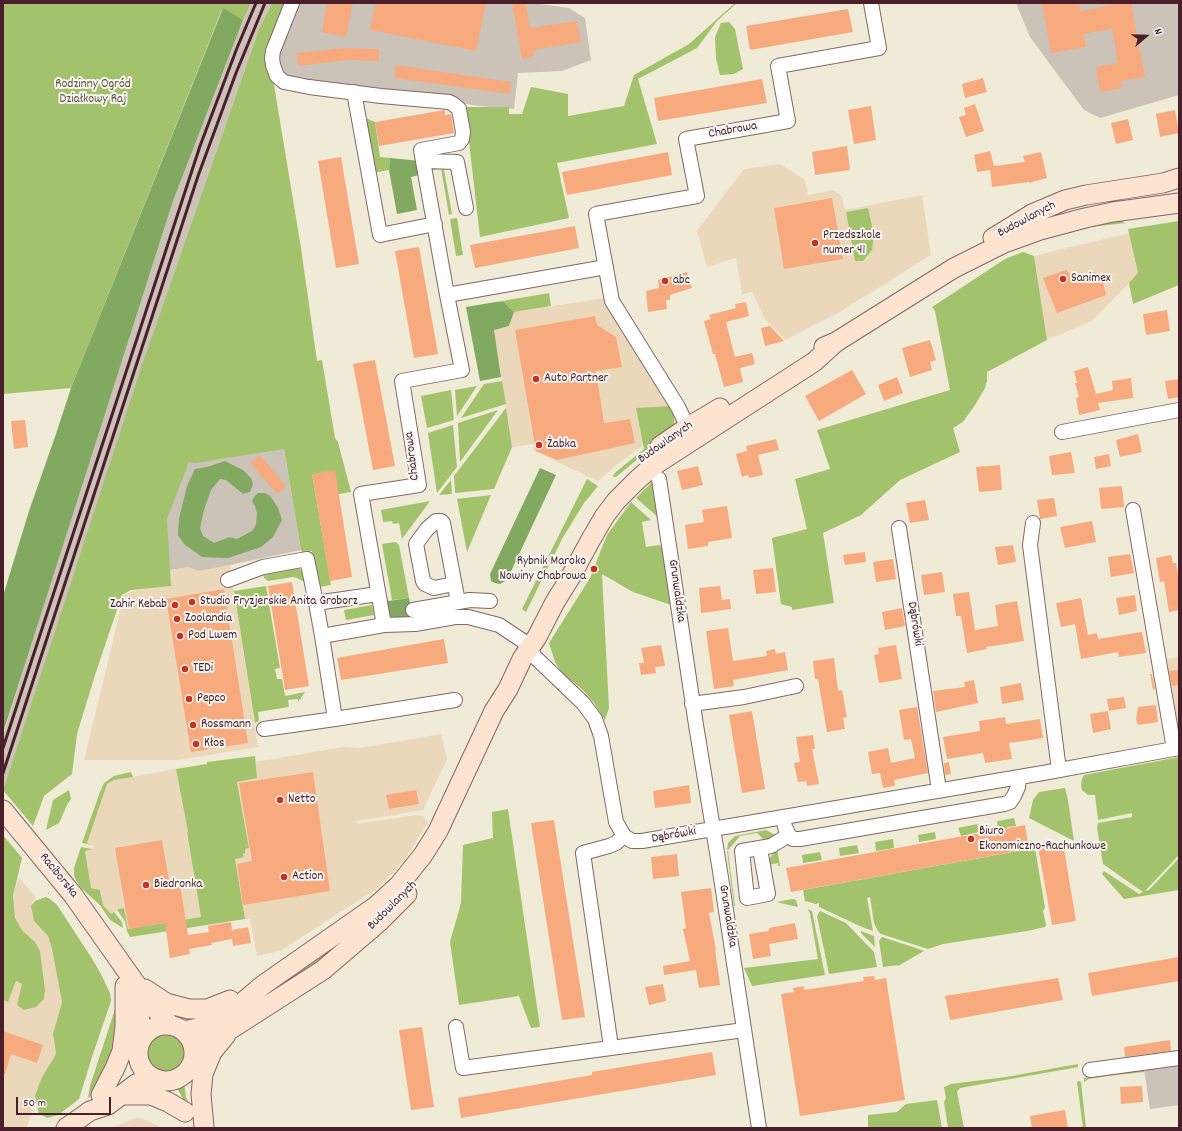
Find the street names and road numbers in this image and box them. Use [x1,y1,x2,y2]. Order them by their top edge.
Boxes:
street label: Chabrowa [707,119,759,143]
street label: Budowlanych [995,198,1059,242]
street label: Budowlanych [635,418,697,468]
street label: Chabrowa [402,431,424,481]
street label: Grunwaldzka [664,559,688,623]
street label: Dąbrówki [903,601,925,647]
street label: Dąbrówki [651,824,697,848]
street label: Raciborska [35,850,81,902]
street label: Budowlanych [365,878,421,934]
street label: Grunwaldzka [714,884,740,948]

